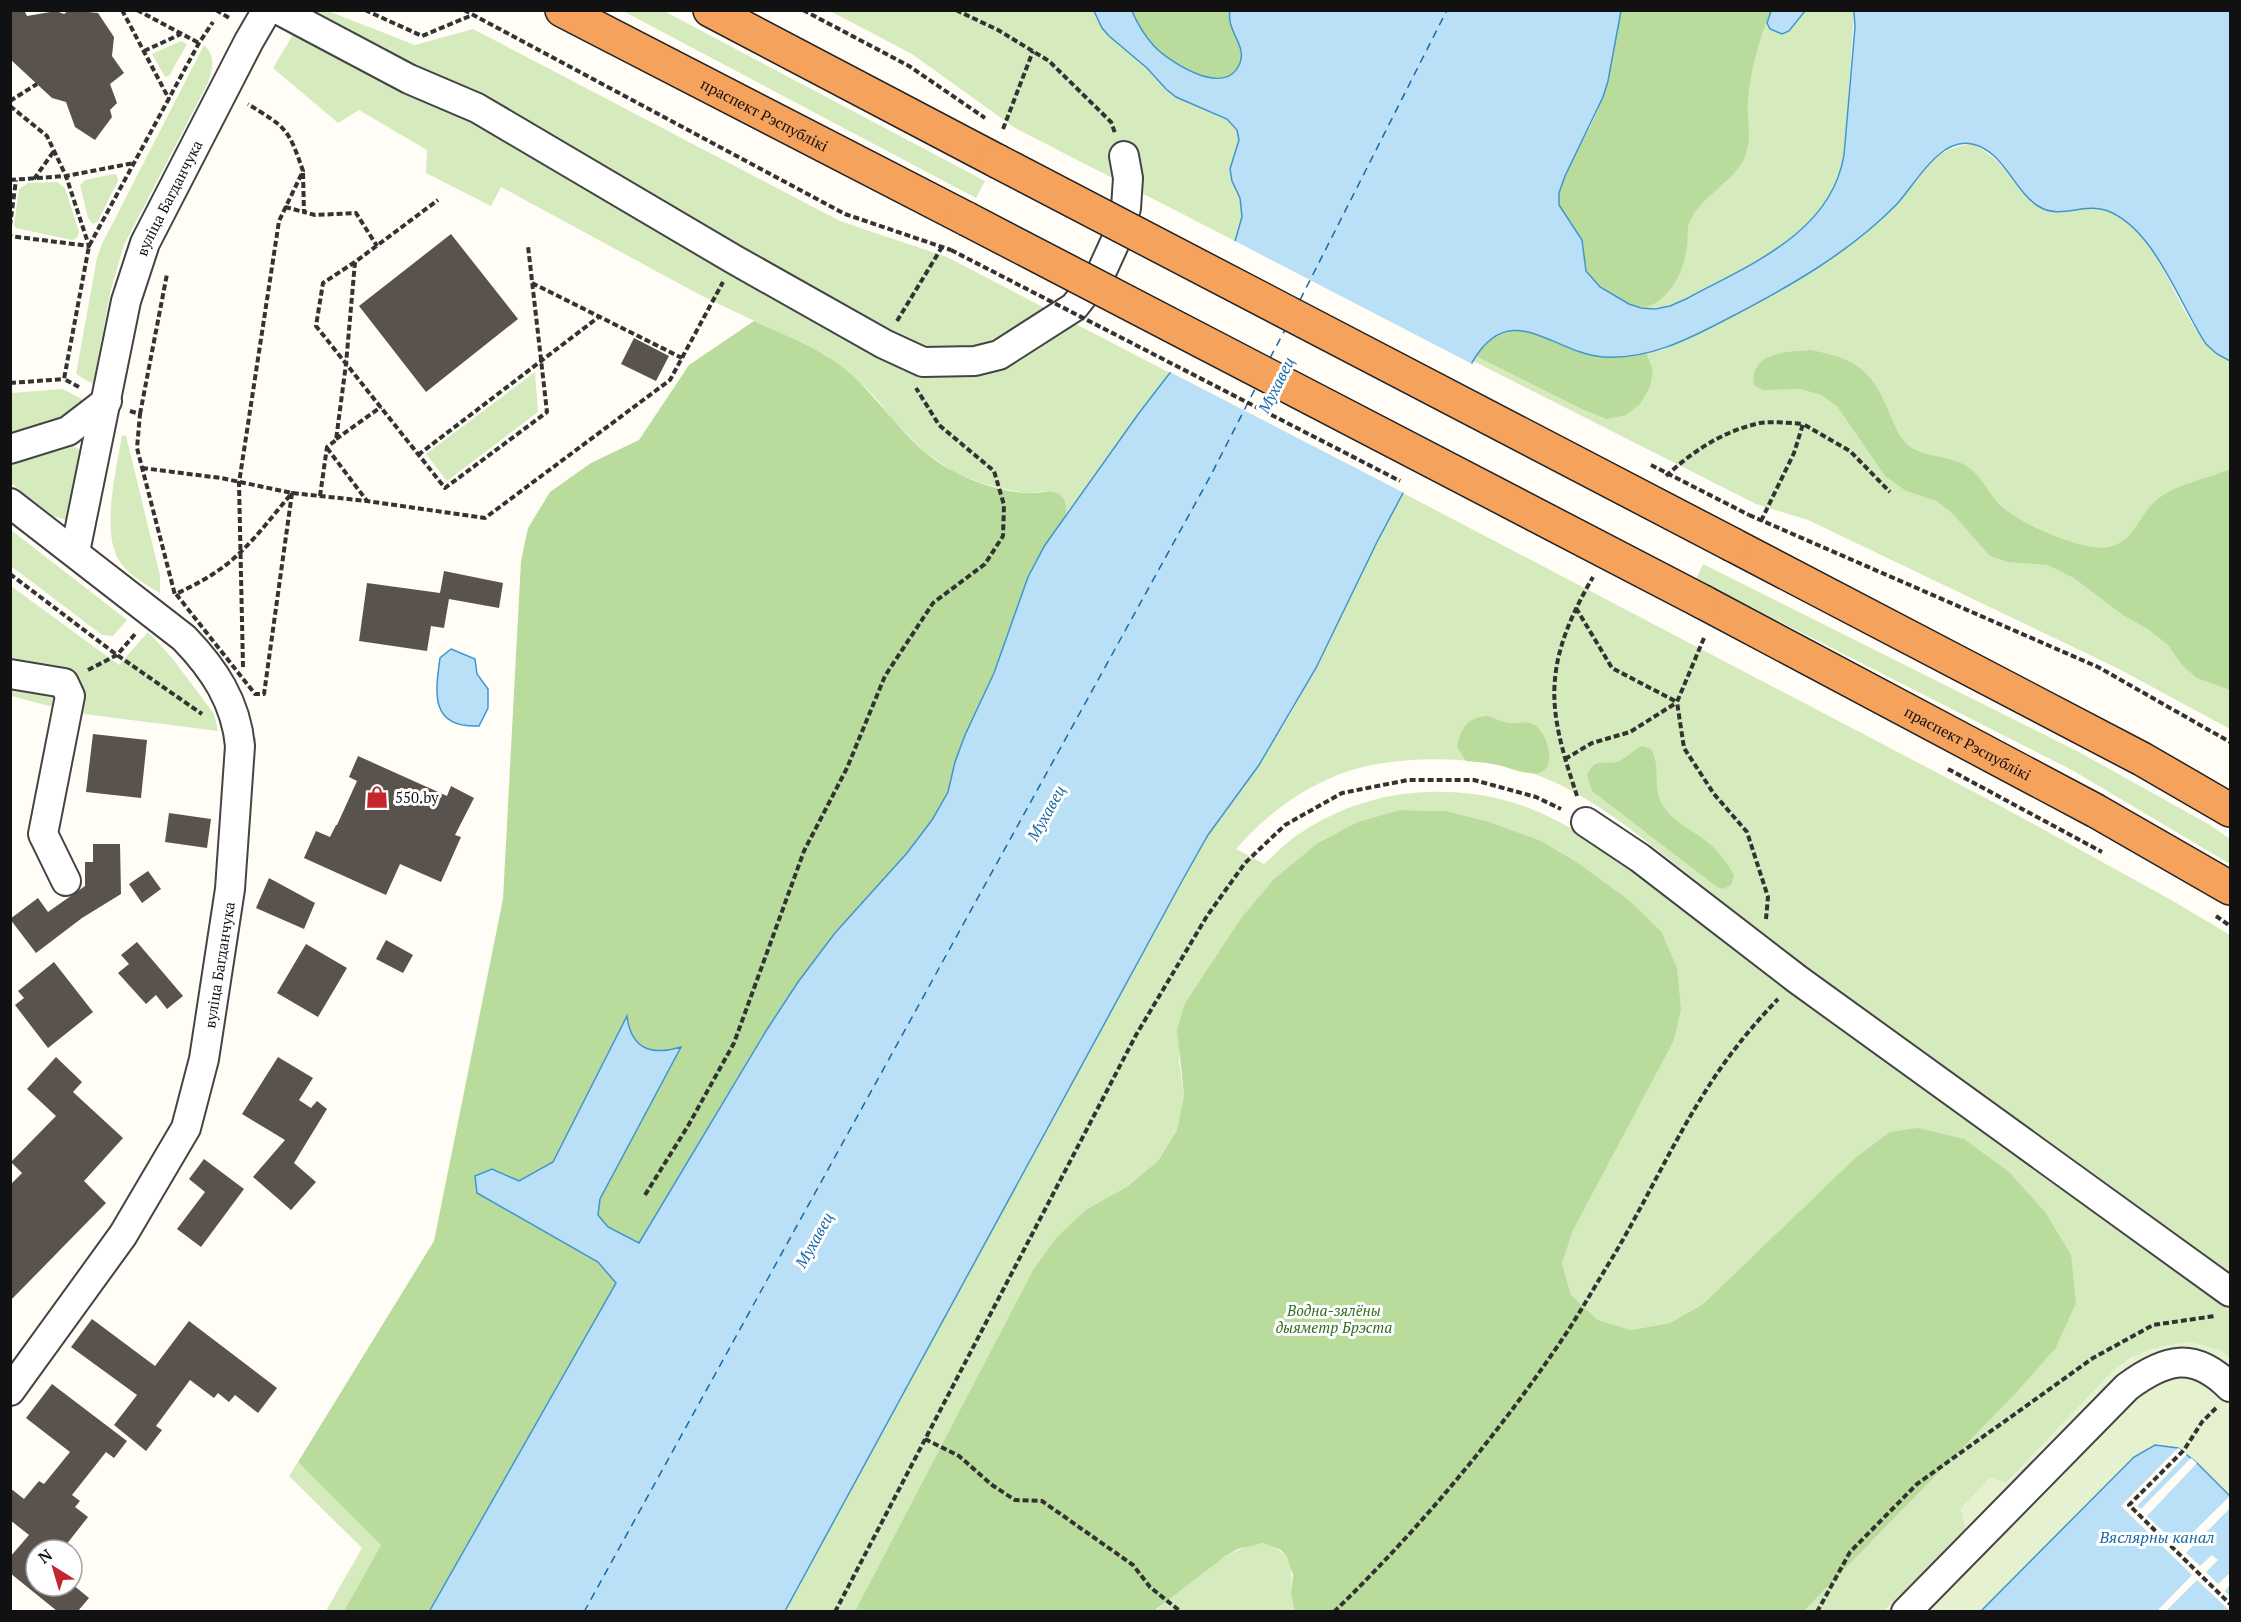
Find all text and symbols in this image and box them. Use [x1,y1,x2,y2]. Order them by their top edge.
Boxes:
street label: праспект Рэспублікі [697,73,832,156]
street label: вуліца Багданчука [131,136,207,259]
water label: Мухавец [1252,353,1300,418]
street label: праспект Рэспублікі [1901,701,2035,785]
water label: Мухавец [1021,781,1070,846]
shop icon: 550.by [364,784,390,810]
place label: 550.by [395,787,439,807]
street label: вуліца Багданчука [199,900,239,1030]
water label: Мухавец [789,1208,838,1273]
park label: Водна-зялёны дыяметр Брэста [1276,1300,1392,1337]
water label: Вяслярны канал [2098,1526,2215,1548]
north arrow [24,1538,84,1598]
text: N [34,1544,56,1568]

